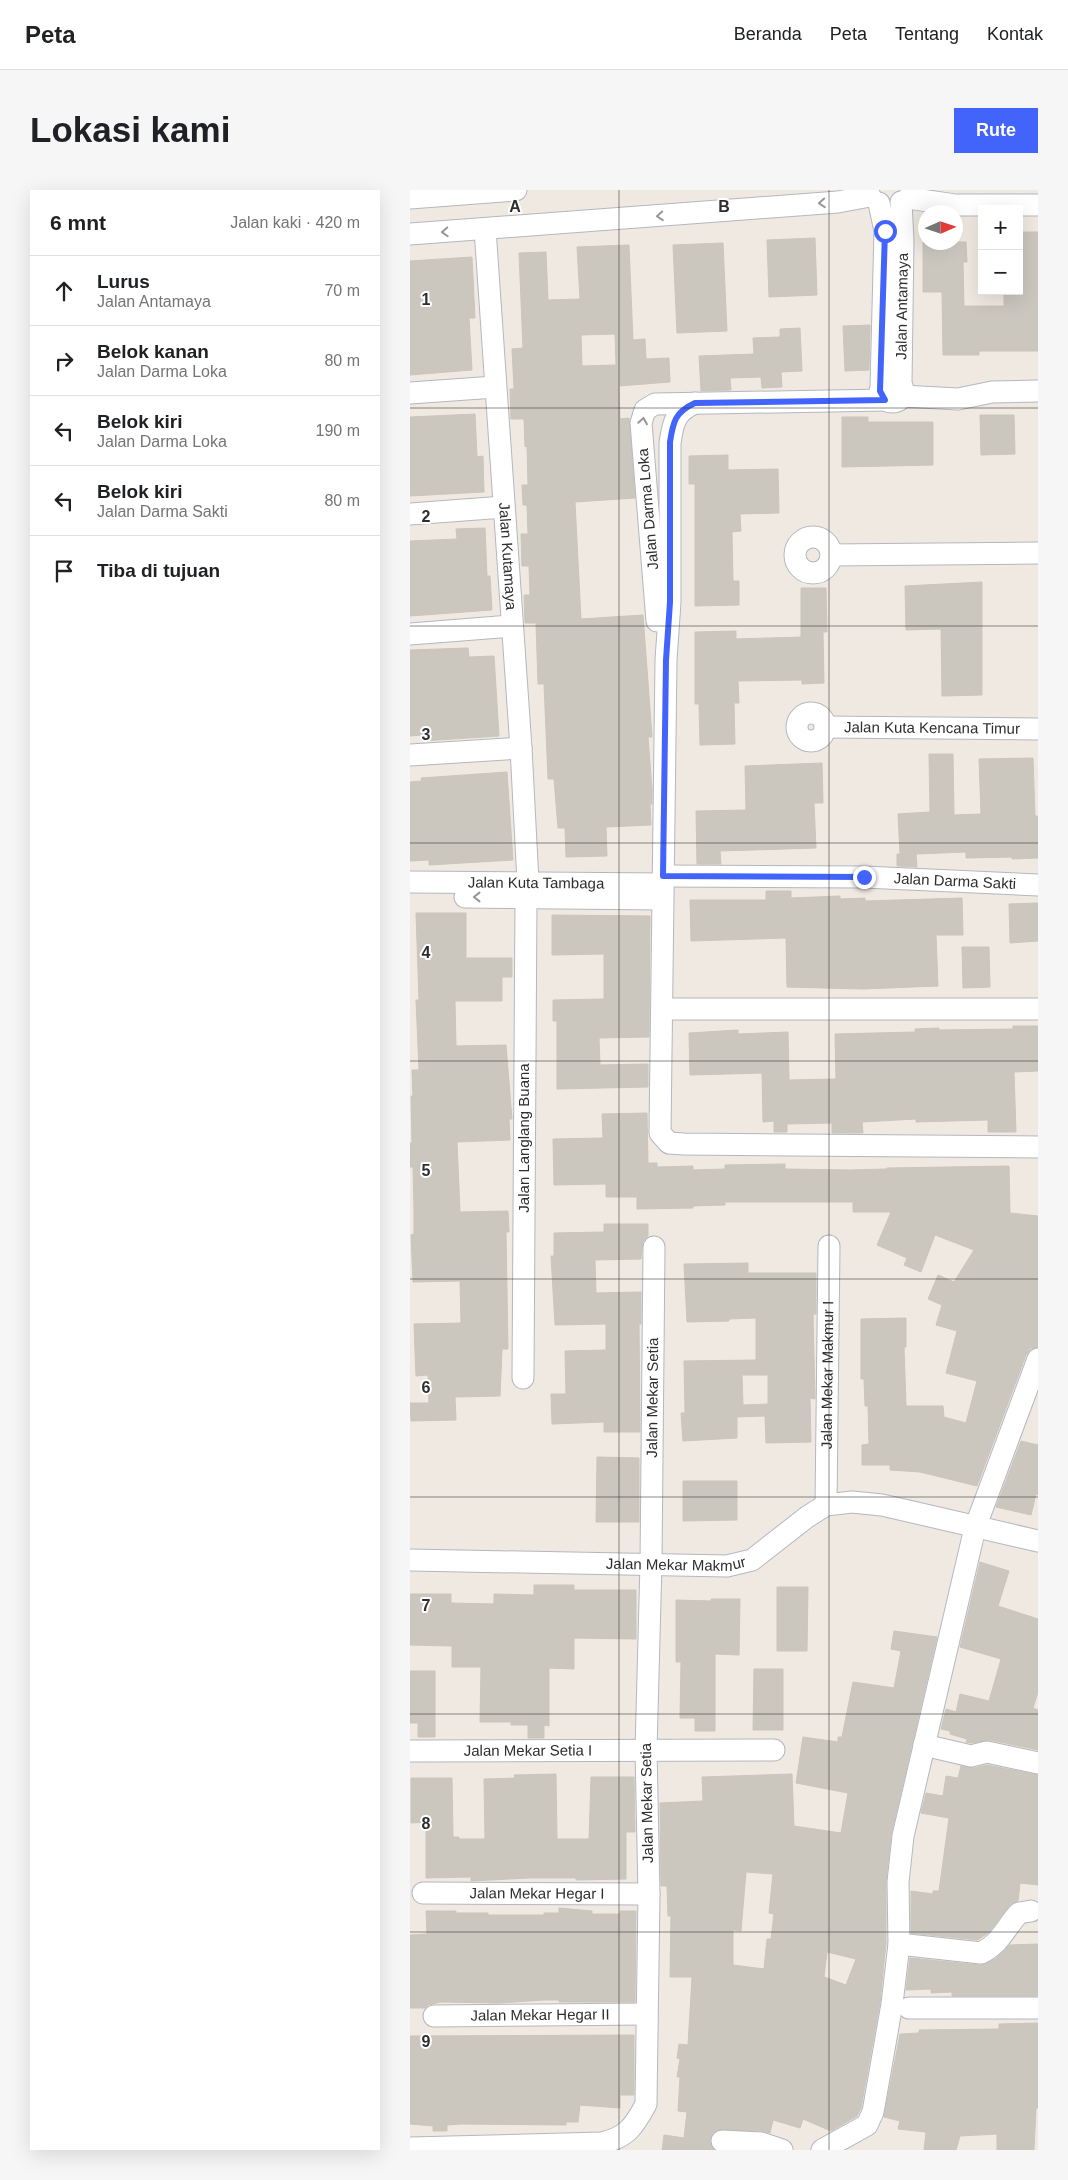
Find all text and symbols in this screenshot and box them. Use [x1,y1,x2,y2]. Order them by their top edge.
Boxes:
text: Peta [25,21,76,48]
text: Beranda [734,24,802,44]
text: Peta [830,24,867,44]
text: Tentang [895,24,959,44]
text: Kontak [987,24,1043,44]
button: Rute [954,108,1038,153]
text: Lokasi kami [30,110,230,149]
one-way arrow [817,197,825,208]
text: A [509,198,521,215]
text: B [718,198,730,215]
north arrow [918,205,963,250]
map controls [978,205,1023,295]
button: + [978,205,1023,250]
one-way arrow [655,210,663,221]
text: 6 mnt [50,211,106,234]
text: Jalan kaki · 420 m [230,214,360,231]
route start [874,220,897,243]
one-way arrow [441,226,449,237]
button: − [978,250,1023,295]
street label: Jalan Antamaya [892,252,911,360]
text: Lurus [97,271,150,292]
icon: ahead [50,277,78,305]
text: 70 m [324,282,360,299]
text: 1 [422,291,431,308]
text: Jalan Antamaya [97,293,211,310]
text: Belok kanan [97,341,209,362]
icon: right [50,347,78,375]
text: 80 m [324,352,360,369]
text: Jalan Darma Loka [97,363,227,380]
text: Belok kiri [97,411,183,432]
one-way arrow [638,416,648,425]
icon: left [50,417,78,445]
text: 190 m [316,422,360,439]
text: Jalan Darma Loka [97,433,227,450]
street label: Jalan Darma Loka [634,447,661,570]
text: Belok kiri [97,481,183,502]
icon: left [50,487,78,515]
text: 80 m [324,492,360,509]
street label: Jalan Kutamaya [496,502,520,611]
text: Jalan Darma Sakti [97,503,228,520]
text: 2 [422,508,431,525]
icon: arrive [50,557,78,585]
text: Tiba di tujuan [97,560,220,581]
street label: Jalan Kuta Kencana Timur [844,718,1020,737]
text: 3 [422,726,431,743]
route end [853,866,876,889]
street label: Jalan Darma Sakti [893,869,1017,892]
street label: Jalan Kuta Tambaga [468,873,605,892]
one-way arrow [473,892,480,902]
text: 4 [422,944,431,961]
street label: Jalan Langlang Buana [515,1063,532,1213]
text: 5 [422,1162,431,1179]
street label: Jalan Mekar Makmur I [818,1301,836,1449]
street label: Jalan Mekar Setia [643,1337,661,1458]
text: 6 [422,1379,431,1396]
street label: Jalan Mekar Makmur [606,1553,747,1574]
text: 7 [422,1597,431,1614]
street label: Jalan Mekar Setia I [464,1741,592,1759]
street label: Jalan Mekar Setia [637,1742,656,1863]
text: 8 [422,1815,431,1832]
street label: Jalan Mekar Hegar I [469,1884,605,1902]
street label: Jalan Mekar Hegar II [470,2005,610,2024]
text: 9 [422,2033,431,2050]

